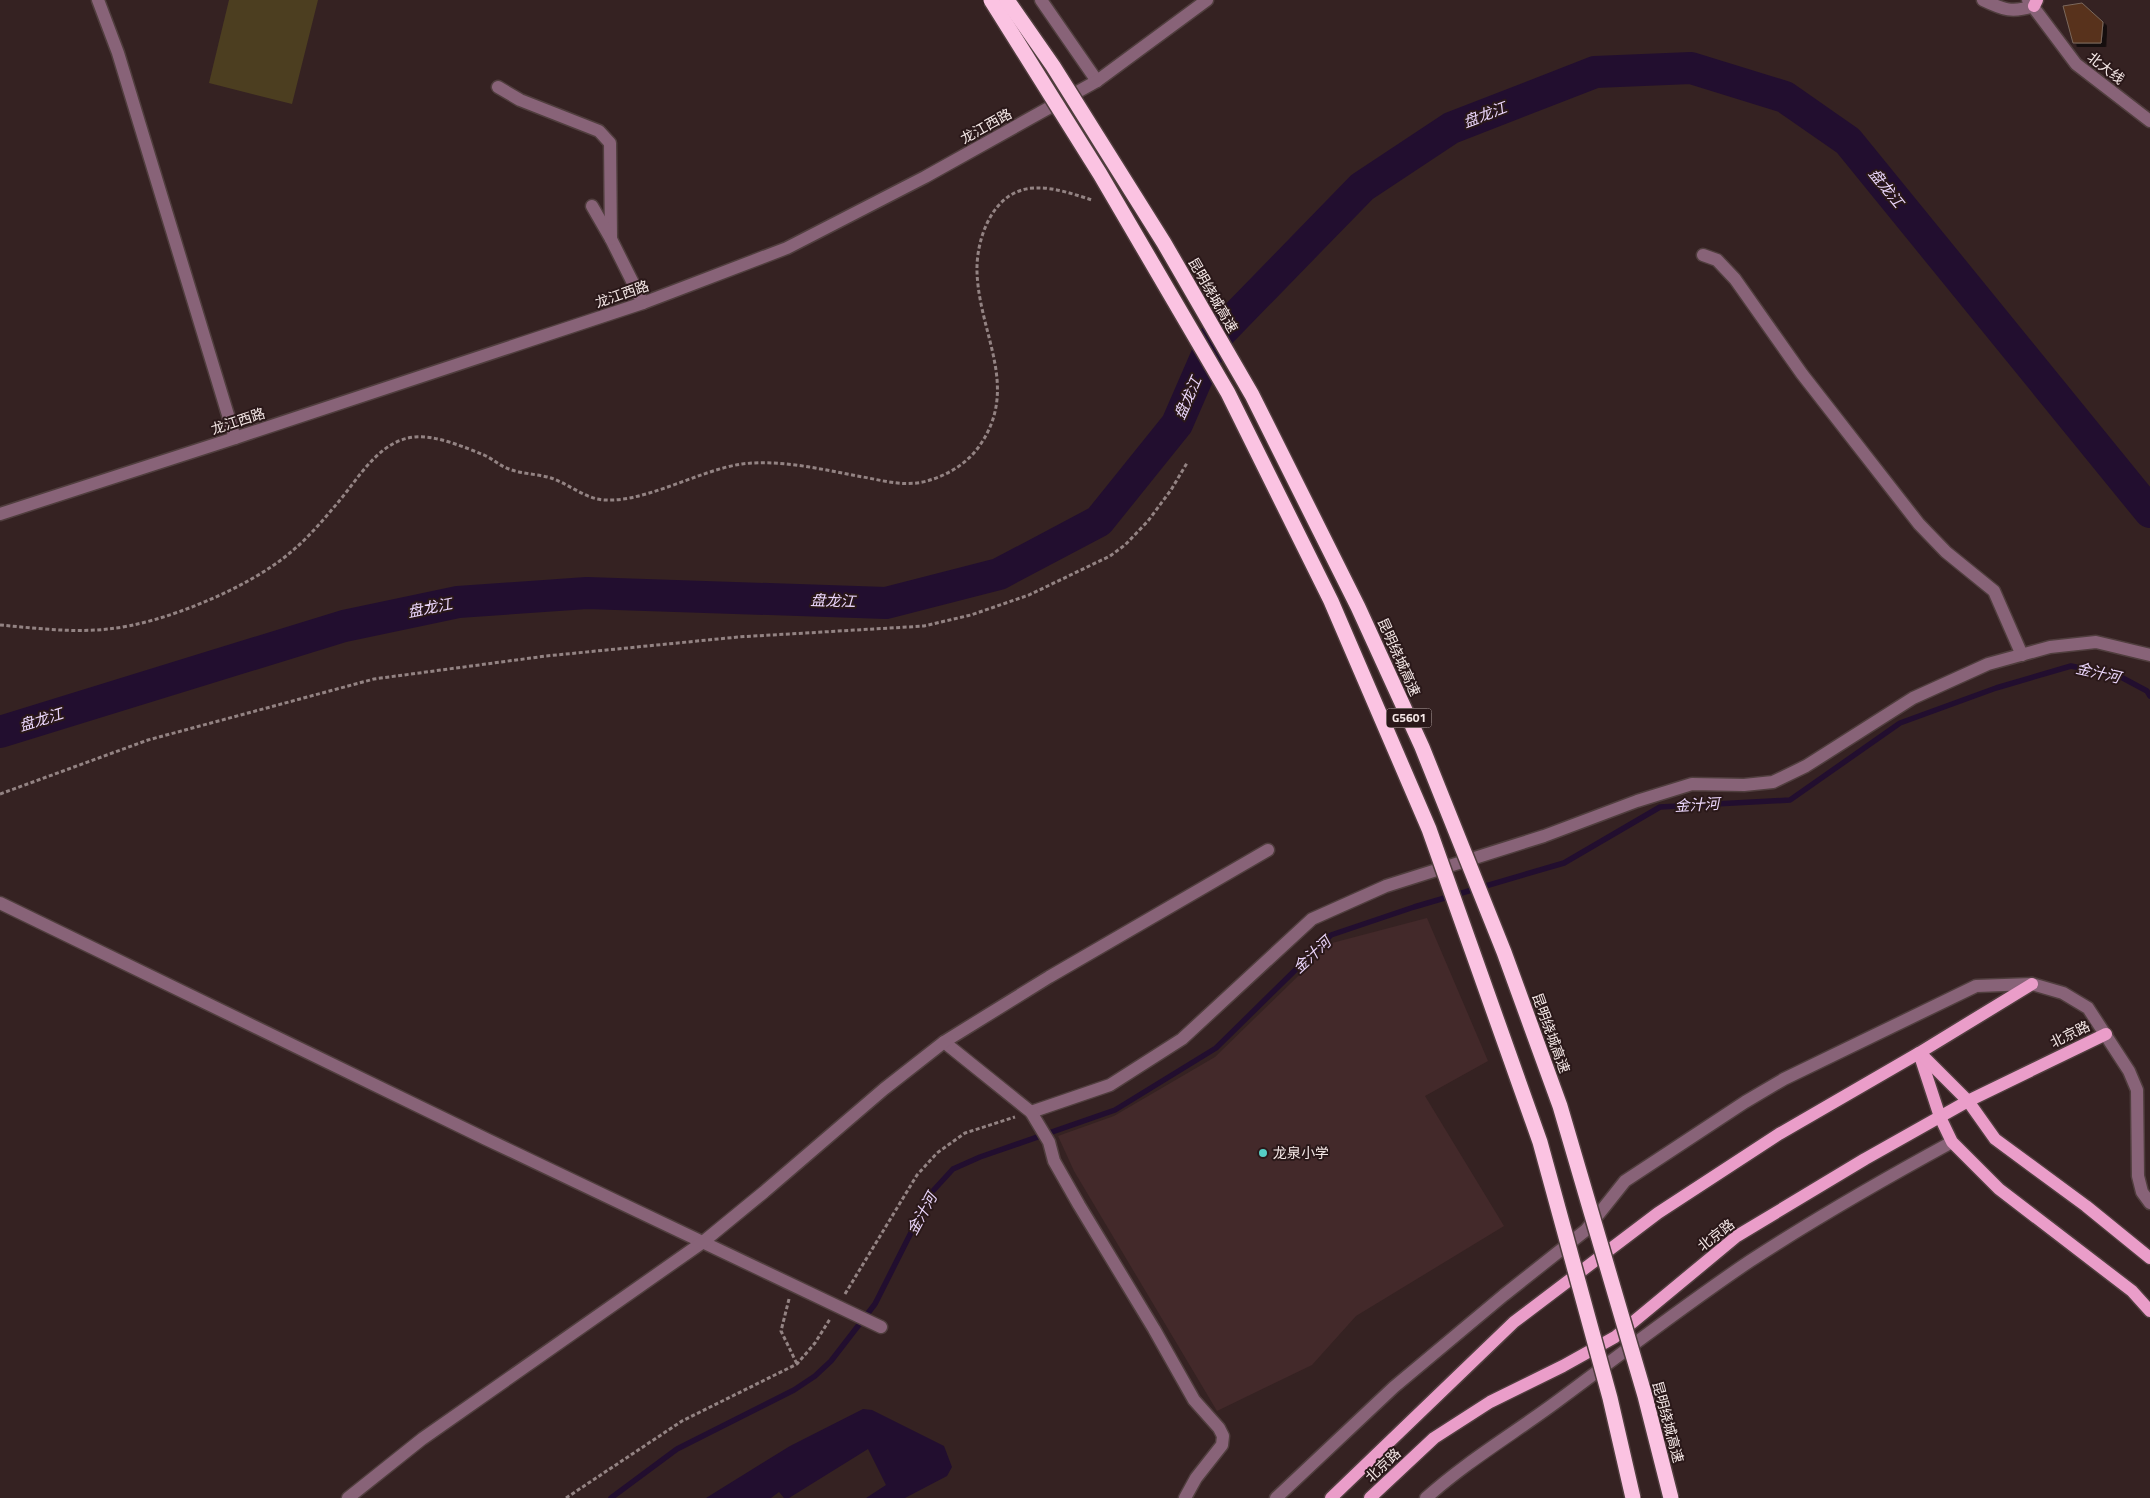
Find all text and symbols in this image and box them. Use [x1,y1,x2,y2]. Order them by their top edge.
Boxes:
street label: 北大线 [2083,46,2129,89]
water label: 盘龙江 [1460,95,1512,133]
street label: 龙江西路 [956,103,1015,148]
water label: 盘龙江 [1863,163,1911,214]
street label: 昆明绕城高速 [1183,253,1244,336]
street label: 龙江西路 [592,274,652,313]
water label: 盘龙江 [1168,371,1208,423]
street label: 龙江西路 [208,402,268,439]
water label: 盘龙江 [810,588,858,613]
water label: 盘龙江 [406,592,456,623]
street label: 昆明绕城高速 [1373,614,1426,699]
water label: 金汁河 [2074,656,2126,689]
water label: 盘龙江 [16,701,68,737]
road number: G5601 [1386,708,1432,728]
water label: 金汁河 [1674,792,1723,817]
water label: 金汁河 [1287,929,1338,978]
street label: 昆明绕城高速 [1527,990,1576,1076]
street label: 北京路 [2046,1015,2093,1052]
place label: 龙泉小学 [1273,1142,1329,1163]
marker: 龙泉小学 [1257,1147,1269,1159]
water label: 金汁河 [901,1186,944,1239]
street label: 北京路 [1693,1213,1739,1256]
street label: 昆明绕城高速 [1647,1379,1689,1465]
street label: 北京路 [1360,1443,1405,1487]

